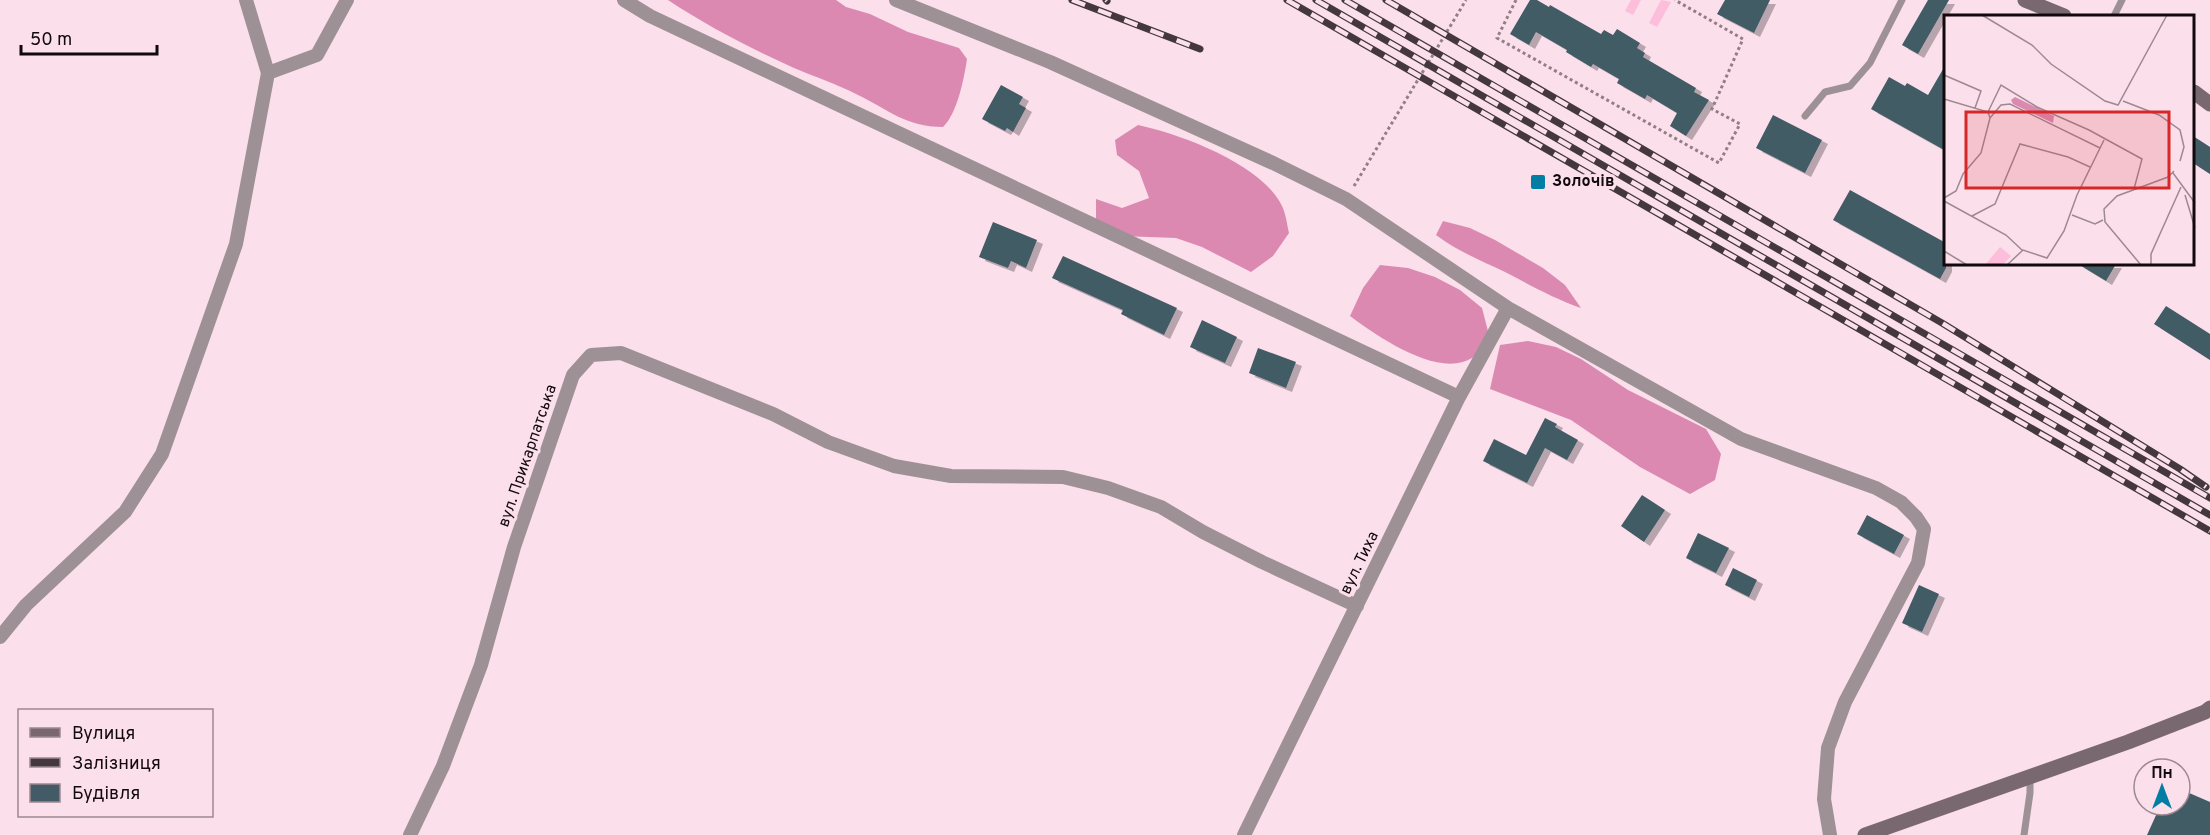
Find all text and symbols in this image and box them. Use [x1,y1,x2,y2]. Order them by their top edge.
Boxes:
inset map [1944,15,2195,266]
scale bar [21,18,158,56]
text: 50 m [30,29,72,52]
place label: Золочів [1552,172,1614,192]
marker: Золочів [1529,173,1547,191]
street label: вул. Прикарпатська [494,382,562,530]
street label: вул. Тиха [1336,528,1384,598]
legend [18,709,213,817]
text: Вулиця [72,723,135,746]
text: Залізниця [72,753,161,776]
north arrow [2132,757,2192,817]
text: Пн [2151,764,2173,784]
text: Будівля [72,783,140,806]

